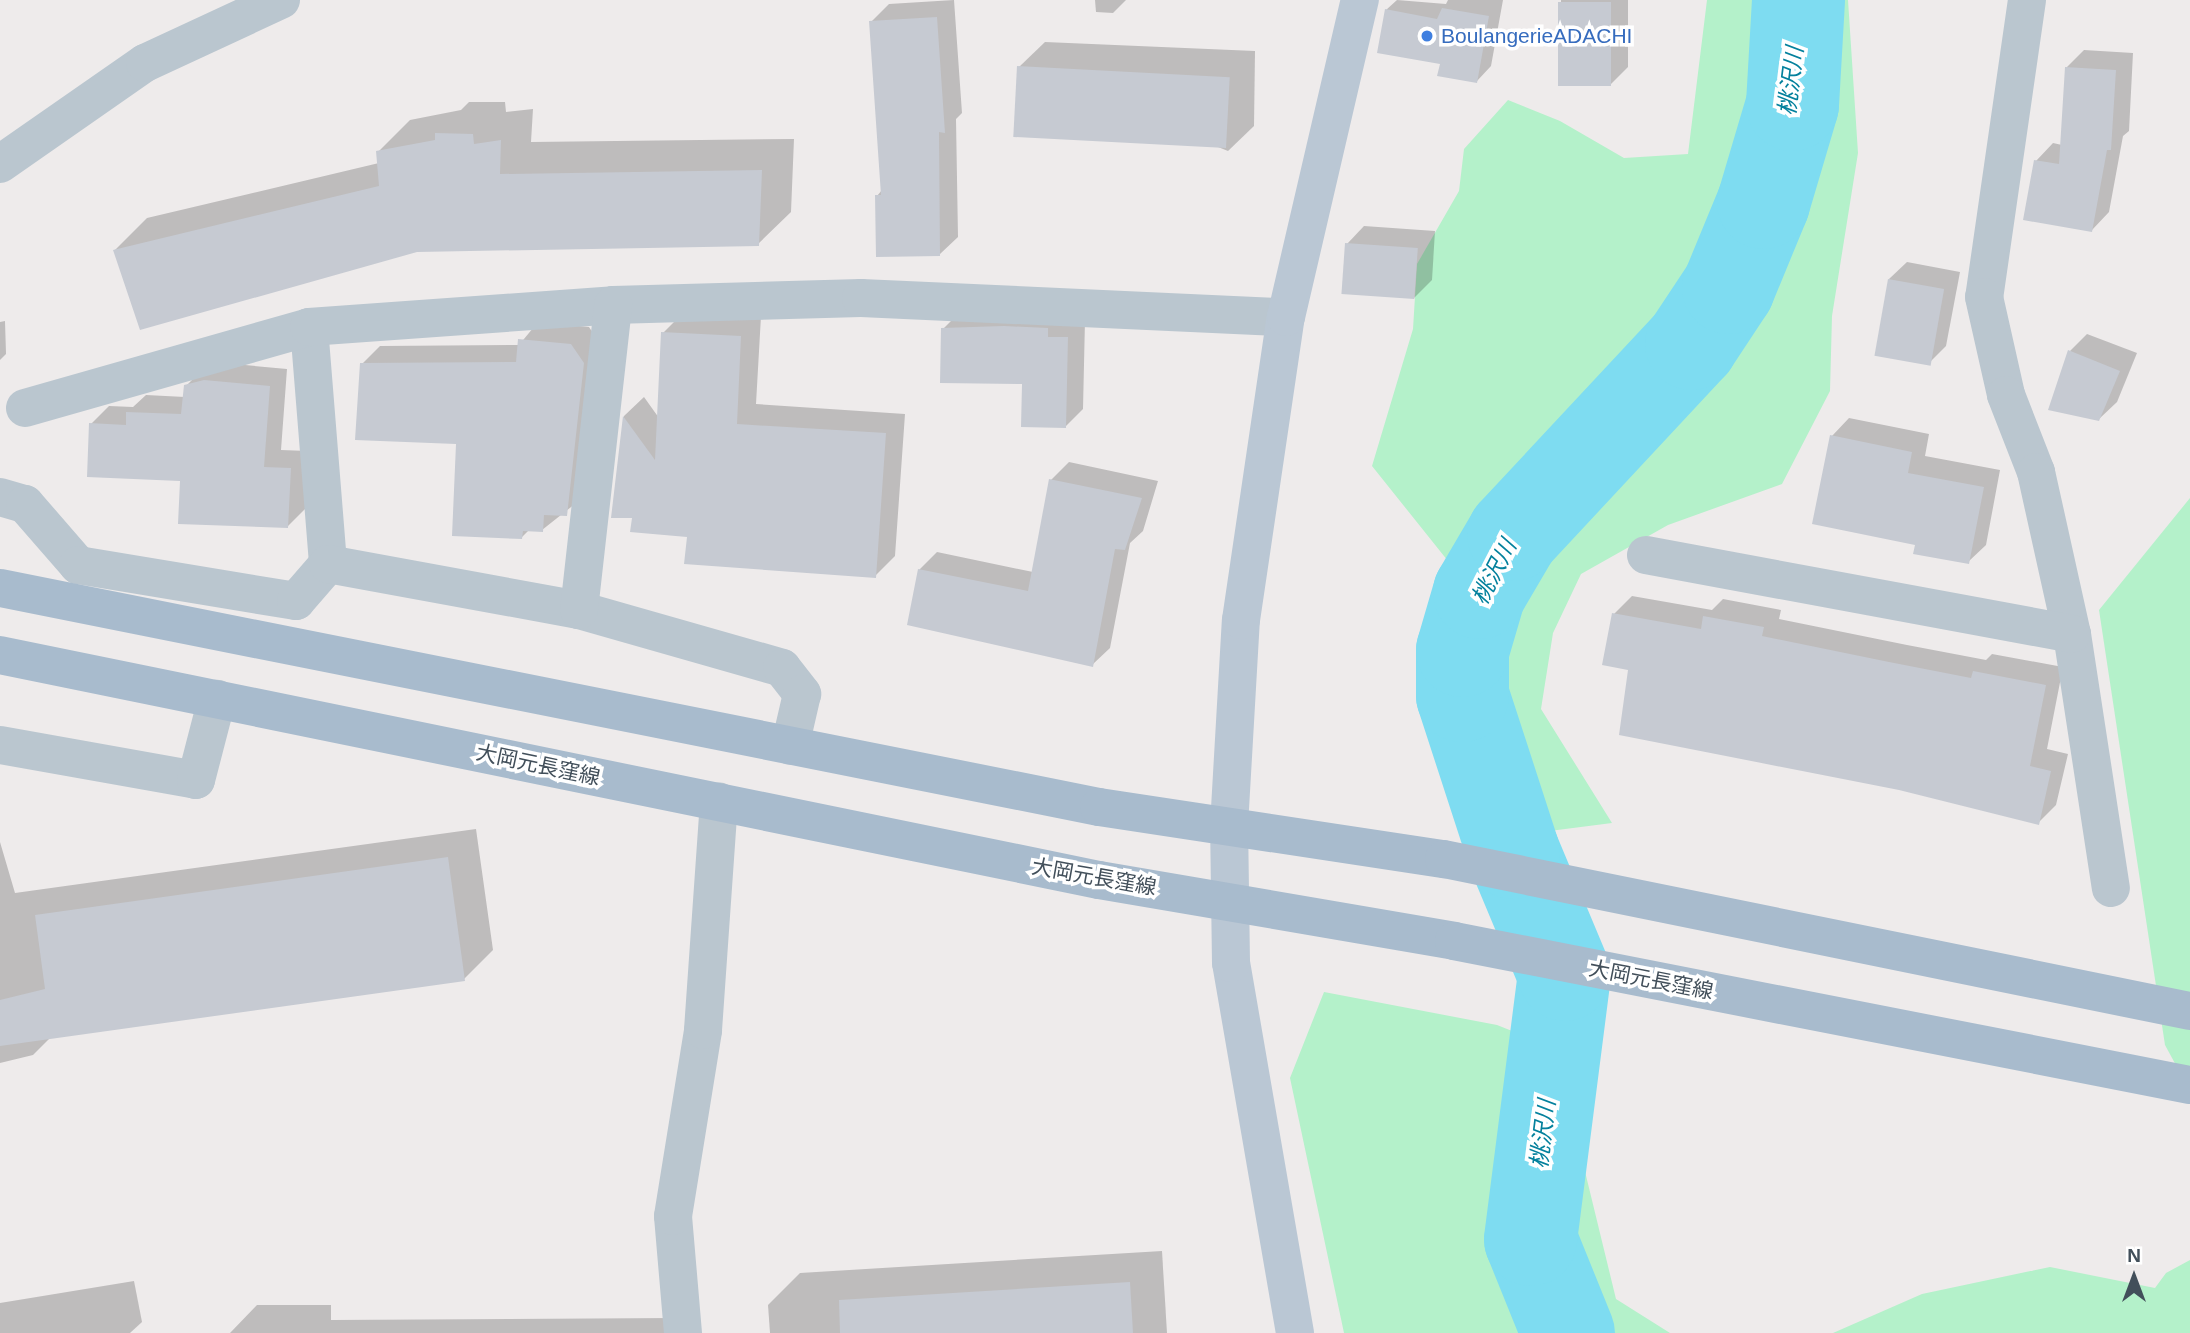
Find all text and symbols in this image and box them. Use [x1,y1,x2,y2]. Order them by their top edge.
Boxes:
place label: BoulangerieADACHI [1441,23,1632,49]
marker: BoulangerieADACHI [1419,28,1435,44]
water label: 桃沢川 [1773,45,1809,117]
water label: 桃沢川 [1466,535,1522,609]
street label: 大岡元長窪線 [474,740,602,790]
street label: 大岡元長窪線 [1030,854,1158,900]
street label: 大岡元長窪線 [1587,956,1715,1004]
water label: 桃沢川 [1525,1098,1561,1170]
north arrow [2099,1242,2169,1312]
text: N [2127,1245,2141,1266]

